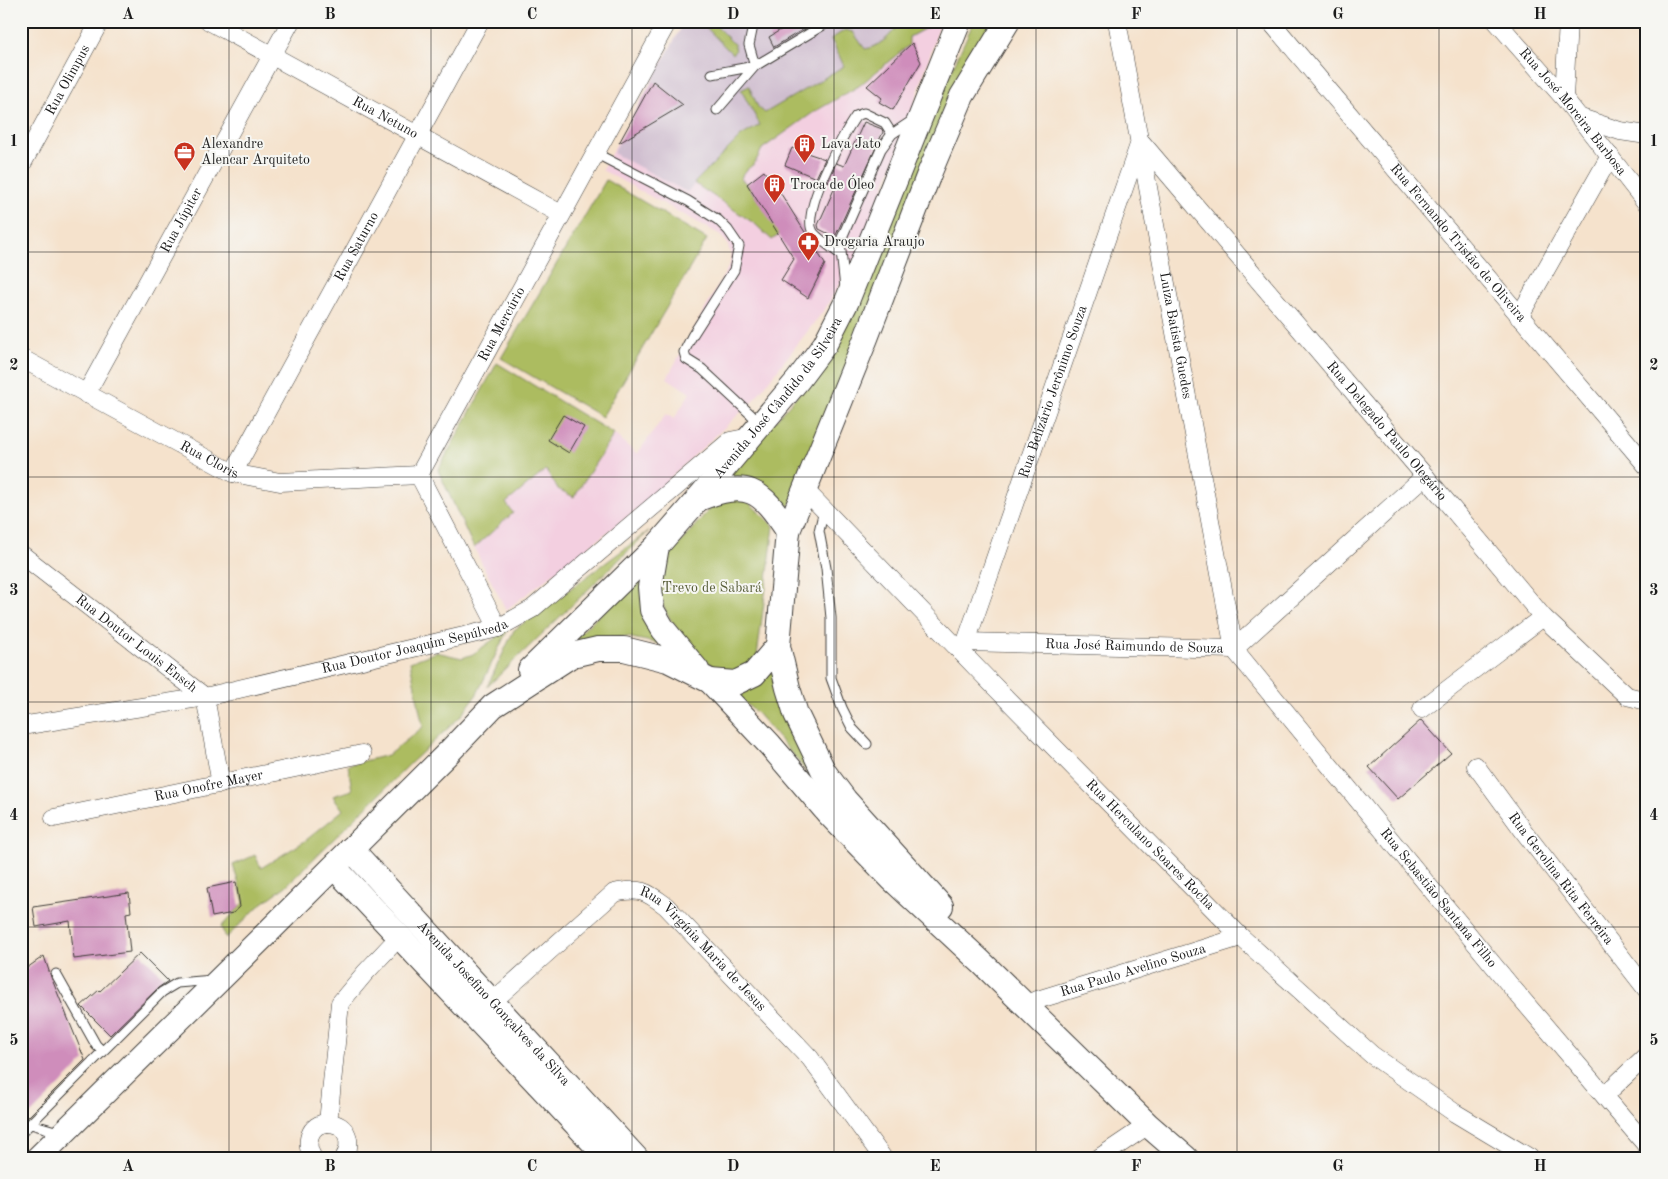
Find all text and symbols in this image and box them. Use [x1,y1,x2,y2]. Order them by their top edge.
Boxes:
text: A [122,7,134,23]
text: B [324,7,336,23]
text: C [527,7,537,23]
text: D [727,7,739,23]
text: E [929,7,941,23]
text: F [1131,7,1142,23]
text: G [1332,7,1344,23]
text: H [1533,7,1547,23]
street label: Rua Olimpus [43,42,93,117]
street label: Rua José Moreira Barbosa [1517,46,1629,178]
street label: Rua Netuno [350,94,420,141]
building icon: Lava Jato [793,132,817,163]
text: 1 [9,134,19,150]
text: 1 [1649,134,1659,150]
place label: Alexandre Alencar Arquiteto [201,137,310,167]
place label: Lava Jato [821,137,881,151]
office icon: Alexandre Alencar Arquiteto [173,140,197,171]
street label: Rua Fernando Tristão de Oliveira [1387,161,1529,325]
building icon: Troca de Óleo [762,173,786,204]
place label: Troca de Óleo [790,174,874,192]
street label: Rua Júpiter [158,186,205,255]
street label: Rua Saturno [332,210,381,284]
pharmacy icon: Drogaria Araujo [796,230,820,261]
place label: Drogaria Araujo [824,235,925,249]
street label: Luiza Batista Guedes [1157,271,1194,400]
street label: Rua Mercúrio [476,285,528,364]
street label: Rua Belizário Jerônimo Souza [1017,303,1090,480]
street label: Avenida José Cândido da Silveira [711,315,844,481]
text: 2 [9,358,19,374]
text: 2 [1649,358,1659,374]
street label: Rua Delegado Paulo Olegário [1324,359,1450,503]
street label: Rua Cloris [178,439,239,481]
park label: Trevo de Sabará [662,581,762,595]
text: 3 [9,583,19,599]
text: 3 [1649,583,1659,599]
street label: Rua Doutor Louis Ensch [73,592,200,695]
street label: Rua Doutor Joaquim Sepúlveda [320,617,510,676]
street label: Rua José Raimundo de Souza [1045,637,1224,656]
street label: Rua Onofre Mayer [153,768,265,804]
street label: Rua Herculano Soares Rocha [1083,777,1217,913]
text: 4 [9,808,19,824]
text: 4 [1649,808,1659,824]
street label: Rua Gerolina Rita Ferreira [1506,810,1616,947]
street label: Rua Sebastião Santana Filho [1377,826,1499,970]
street label: Rua Virgínia Maria de Jesus [638,884,769,1014]
street label: Avenida Josefino Gonçalves da Silva [414,918,573,1088]
street label: Rua Paulo Avelino Souza [1058,941,1207,999]
text: 5 [9,1033,19,1049]
text: 5 [1649,1033,1659,1049]
text: A [122,1159,134,1175]
text: B [324,1159,336,1175]
text: C [527,1159,537,1175]
text: D [727,1159,739,1175]
text: E [929,1159,941,1175]
text: F [1131,1159,1142,1175]
text: G [1332,1159,1344,1175]
text: H [1533,1159,1547,1175]

